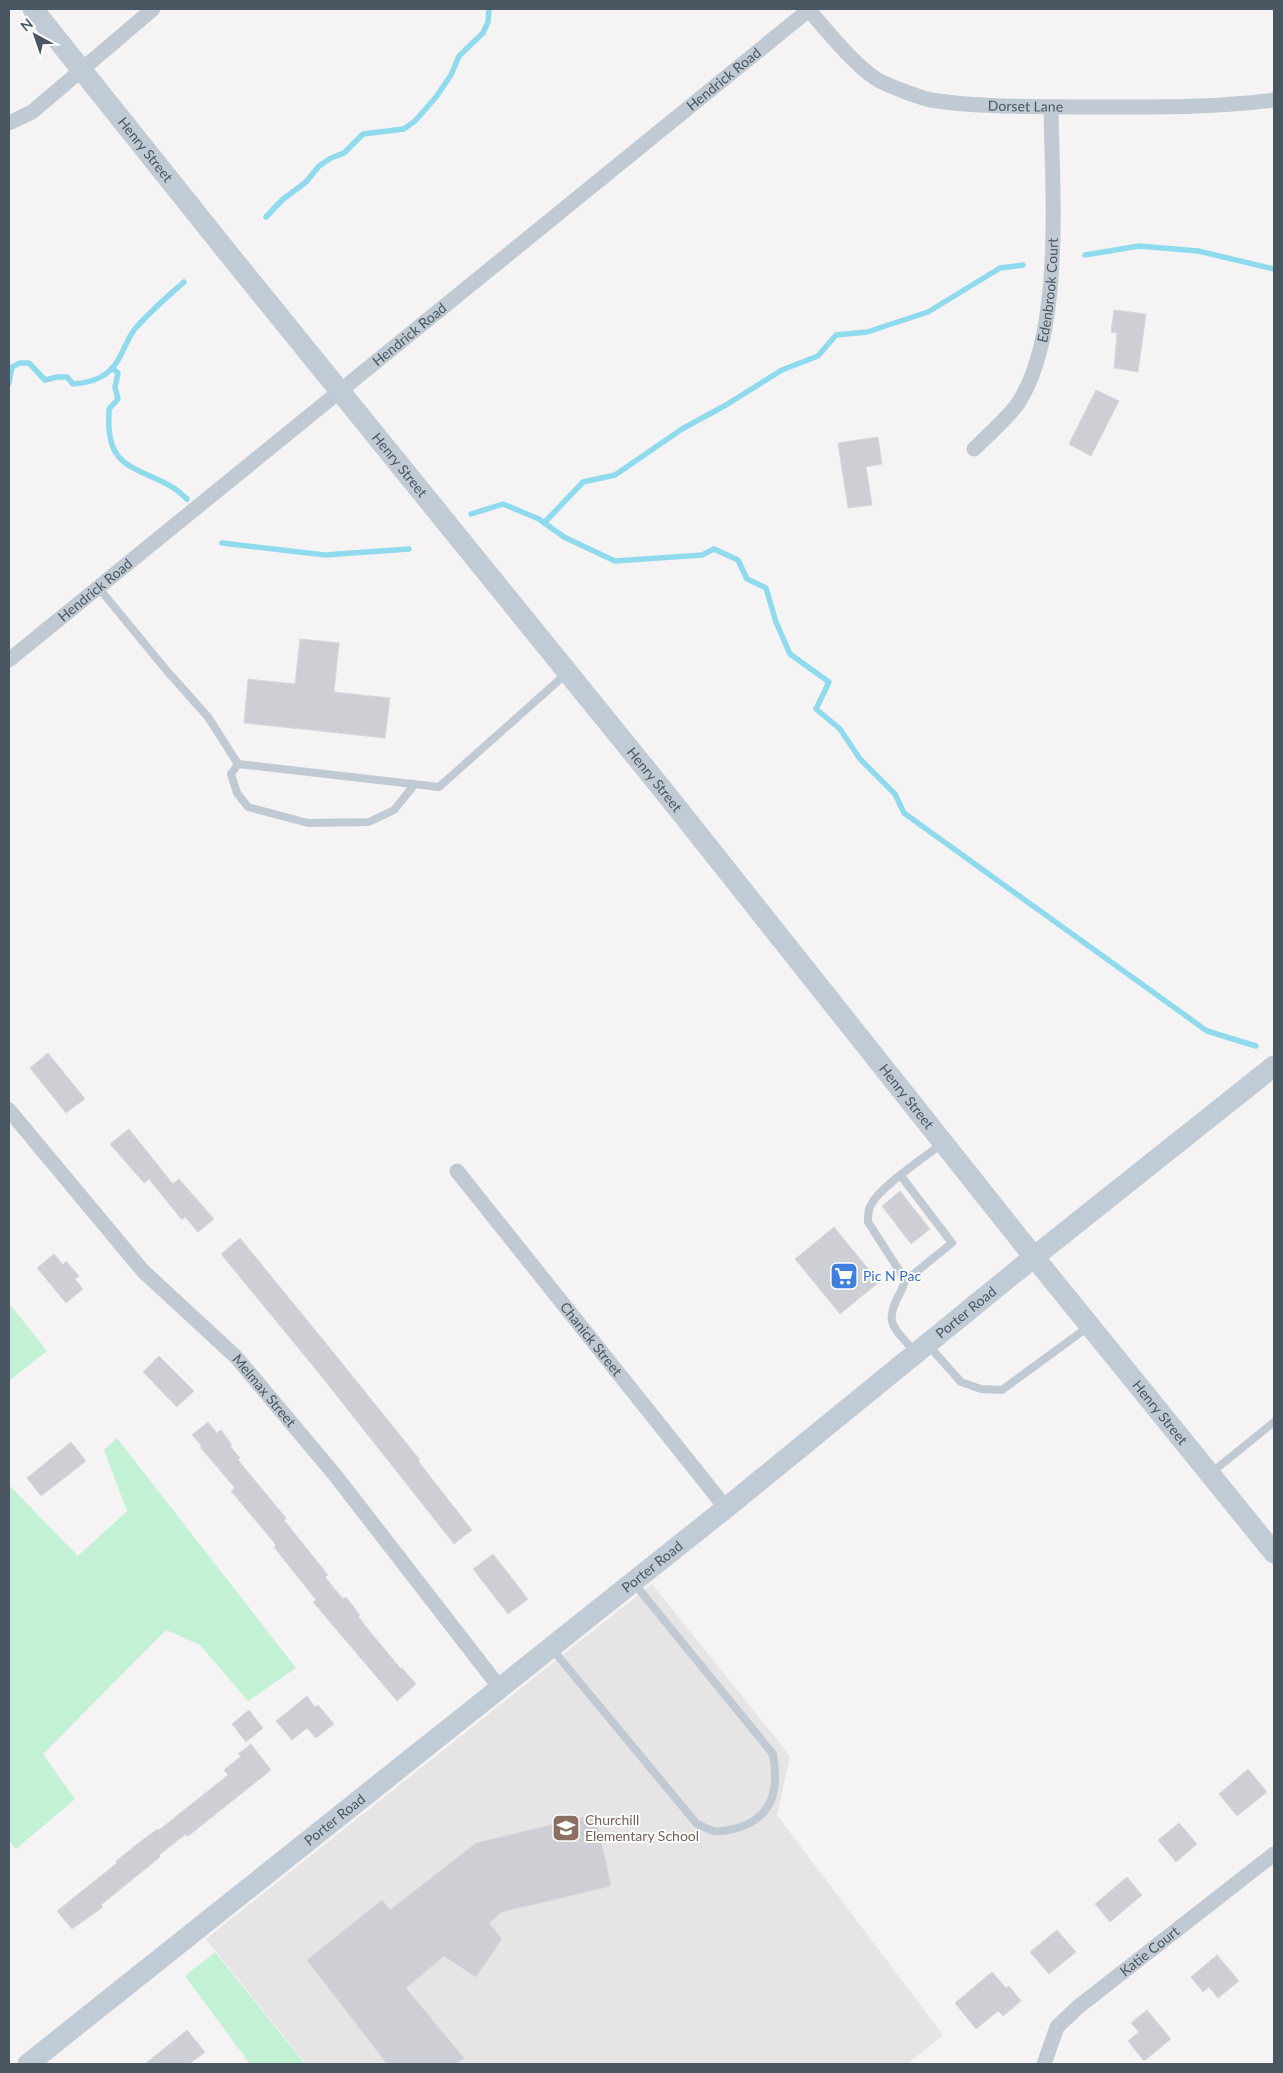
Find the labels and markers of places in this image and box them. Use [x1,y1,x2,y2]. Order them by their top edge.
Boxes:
supermarket icon: Pic N Pac [829,1261,859,1291]
place label: Pic N Pac [863,1267,921,1284]
place label: Churchill Elementary School [585,1811,699,1844]
school or university icon: Churchill Elementary School [551,1813,581,1843]

